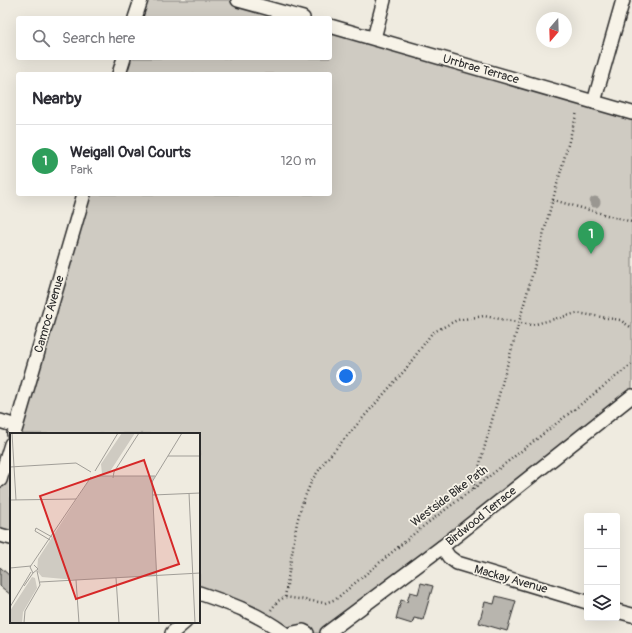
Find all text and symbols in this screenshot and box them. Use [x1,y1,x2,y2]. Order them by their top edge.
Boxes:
north arrow [536,12,572,48]
search box [16,16,332,60]
icon: search [30,27,52,49]
text: Search here [62,29,135,48]
street label: Urrbrae Terrace [441,51,521,88]
text: Nearby [32,88,81,109]
text: Weigall Oval Courts [70,143,191,162]
text: 1 [42,153,48,169]
text: 120 m [280,153,316,169]
text: Park [70,162,93,178]
pin: 1 [578,221,604,254]
street label: Camroc Avenue [31,274,68,355]
your location [336,366,356,386]
inset map [10,433,200,623]
street label: Westside Bike Path [408,462,491,530]
street label: Birdwood Terrace [443,483,520,549]
map controls [584,513,620,621]
button: + [584,513,620,549]
button: − [584,549,620,585]
street label: Mackay Avenue [472,562,549,597]
button: layers [584,585,620,621]

